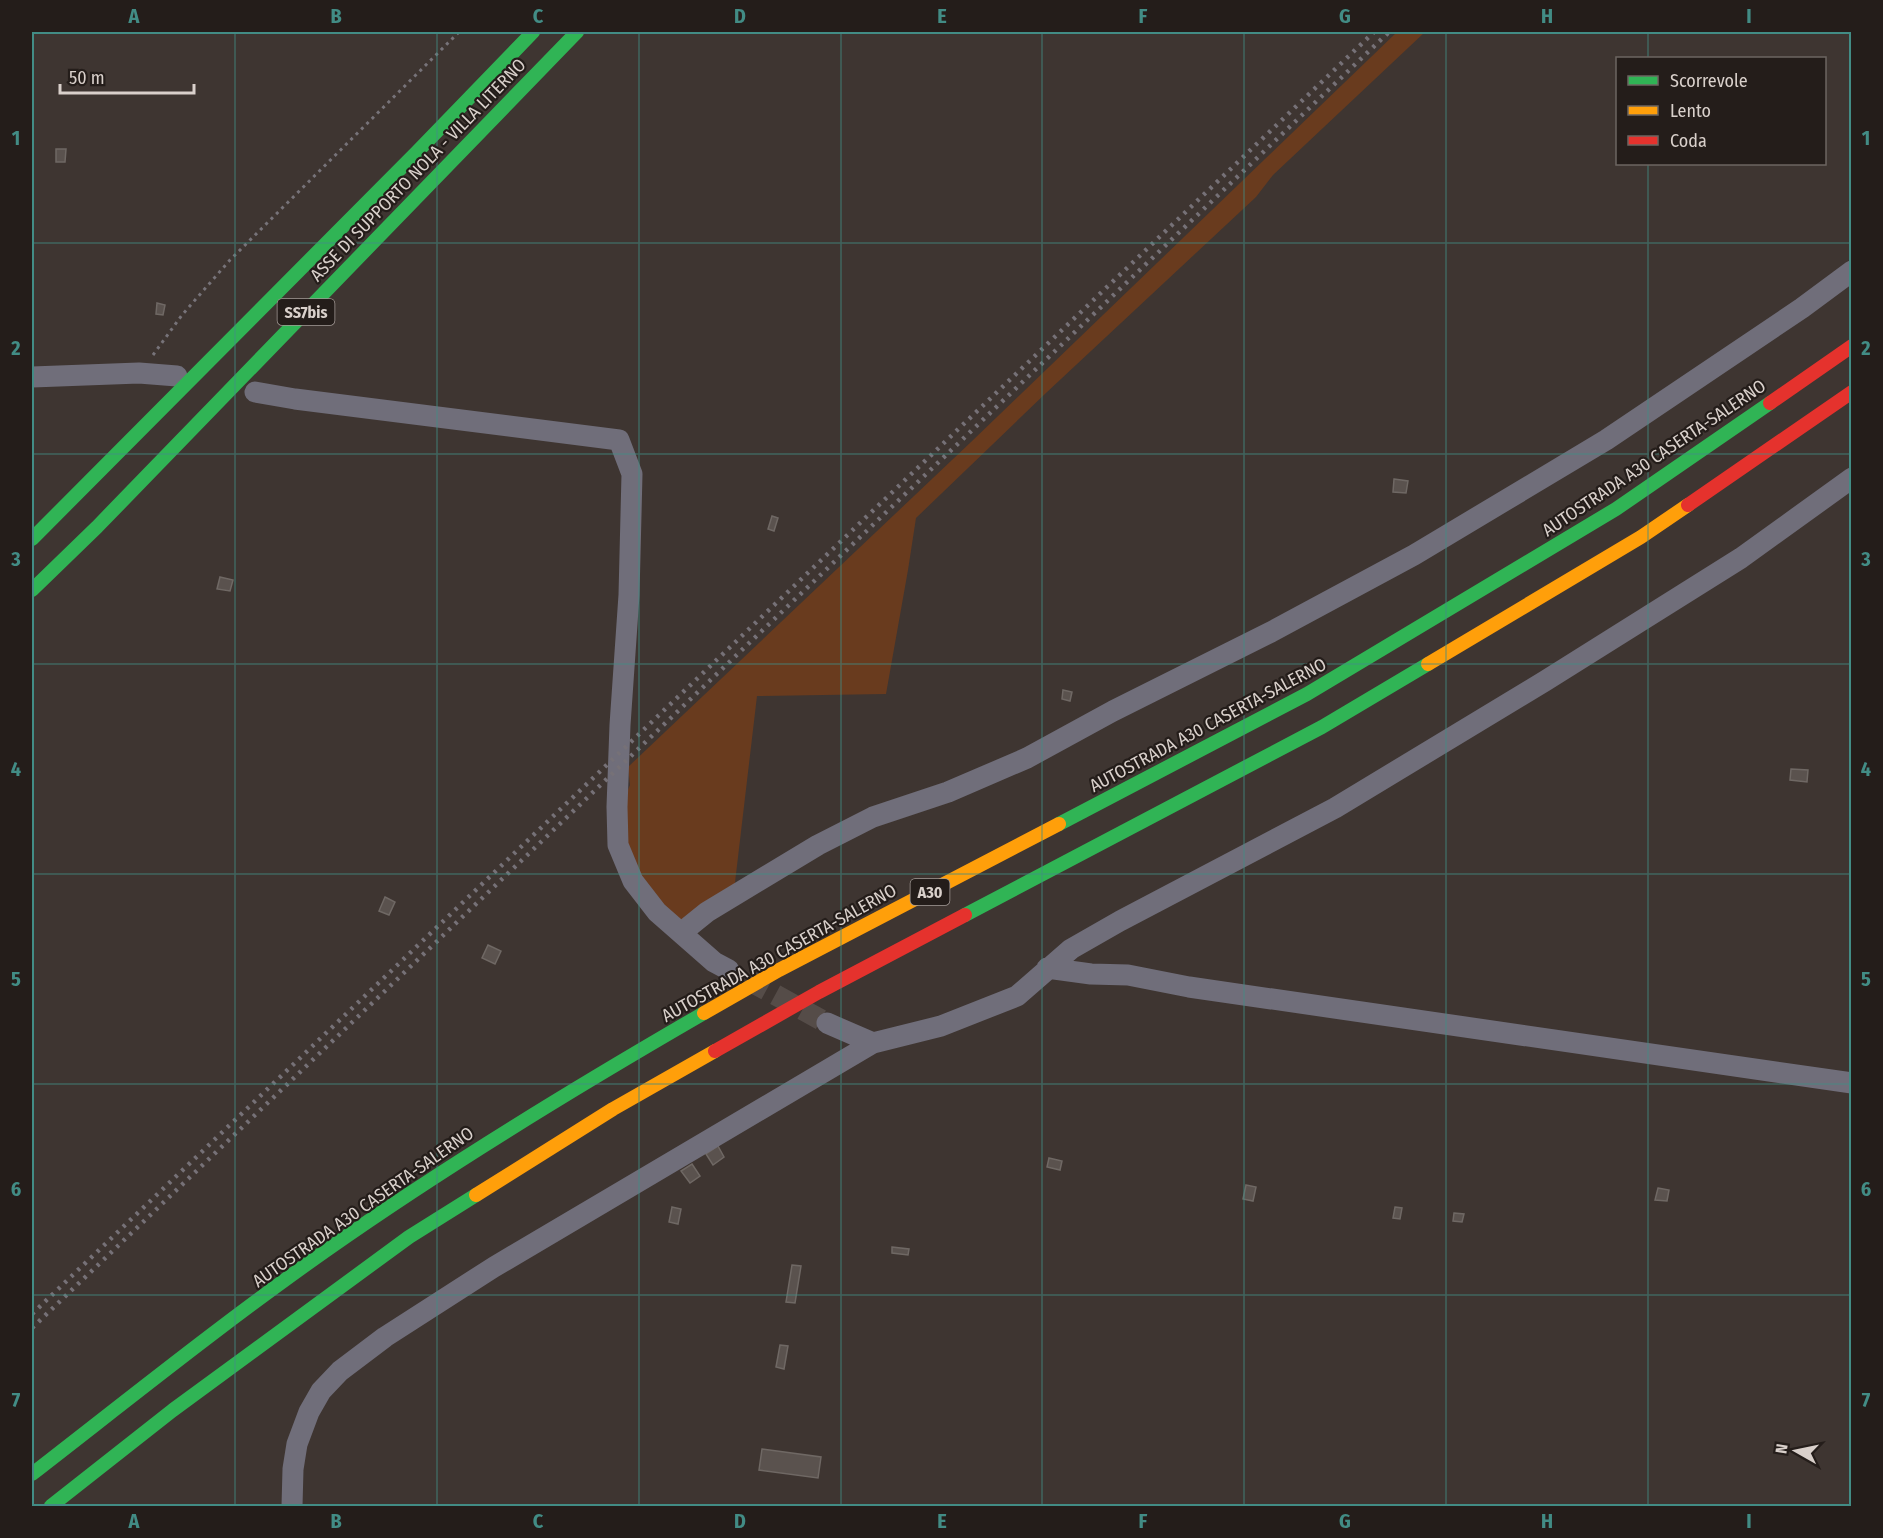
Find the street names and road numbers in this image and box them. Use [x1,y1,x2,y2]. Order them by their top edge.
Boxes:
street label: ASSE DI SUPPORTO NOLA - VILLA LITERNO [305,54,531,286]
road number: SS7bis [278,299,334,325]
street label: AUTOSTRADA A30 CASERTA-SALERNO [1538,375,1770,541]
street label: AUTOSTRADA A30 CASERTA-SALERNO [1086,653,1330,797]
street label: AUTOSTRADA A30 CASERTA-SALERNO [658,879,900,1027]
road number: A30 [910,879,950,905]
street label: AUTOSTRADA A30 CASERTA-SALERNO [248,1122,478,1292]

